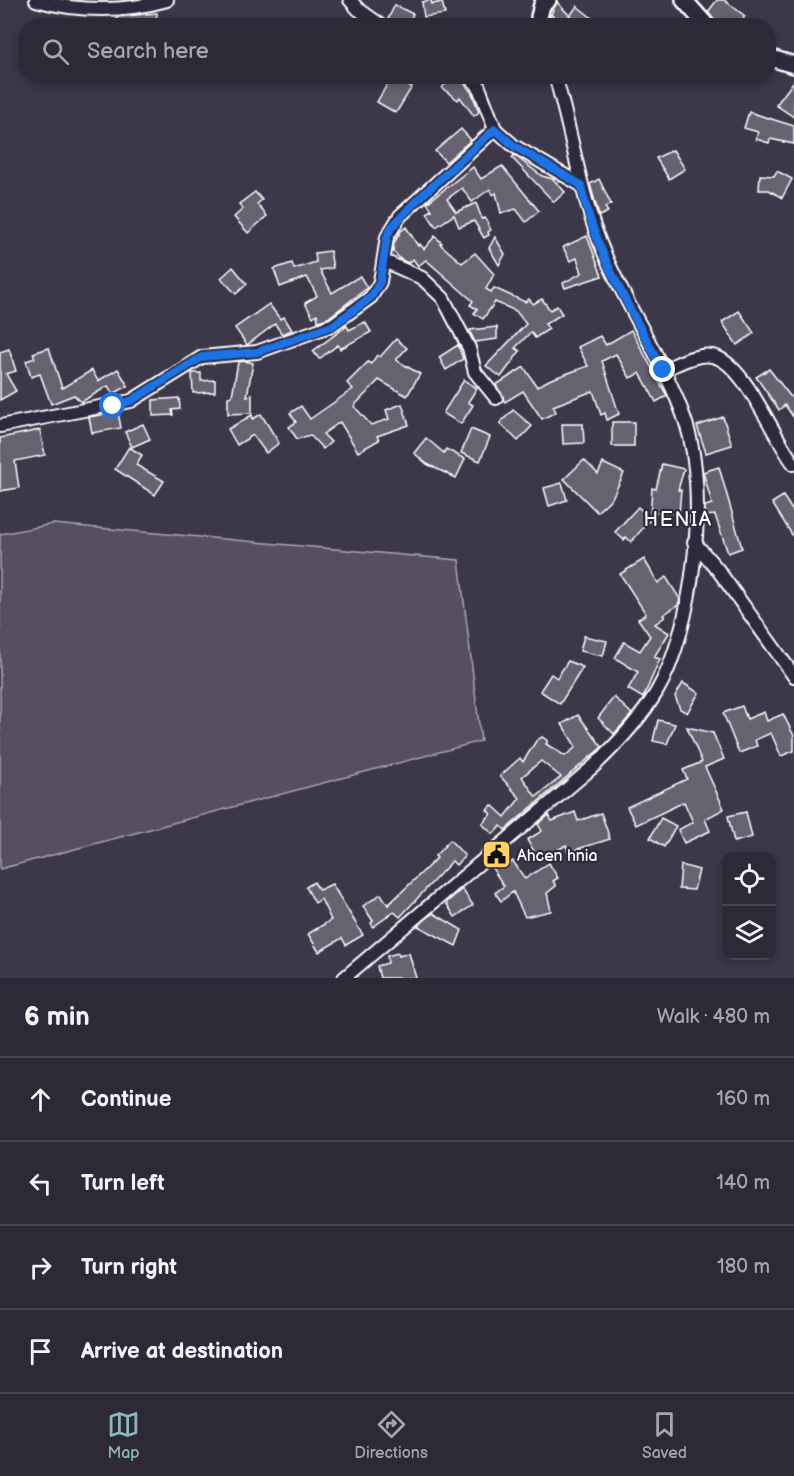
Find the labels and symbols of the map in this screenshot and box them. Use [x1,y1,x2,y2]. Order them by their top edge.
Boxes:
route end [649,356,675,382]
route start [99,392,125,418]
district label: HENIA [644,508,712,532]
public building icon: Ahcen hnia [480,839,512,871]
place label: Ahcen hnia [517,847,598,866]

